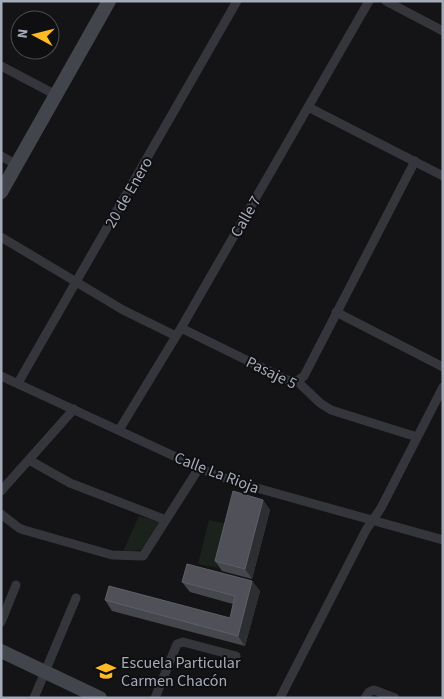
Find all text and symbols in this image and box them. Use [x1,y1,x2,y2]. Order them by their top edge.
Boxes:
north arrow [10,10,60,60]
text: N [13,28,34,39]
street label: 20 de Enero [100,153,158,232]
street label: Calle 7 [225,192,267,241]
street label: Pasaje 5 [242,351,301,395]
street label: Calle La Rioja [171,447,262,499]
place label: Escuela Particular Carmen Chacón [121,652,241,692]
school or university icon: Escuela Particular Carmen Chacón [95,660,117,682]

